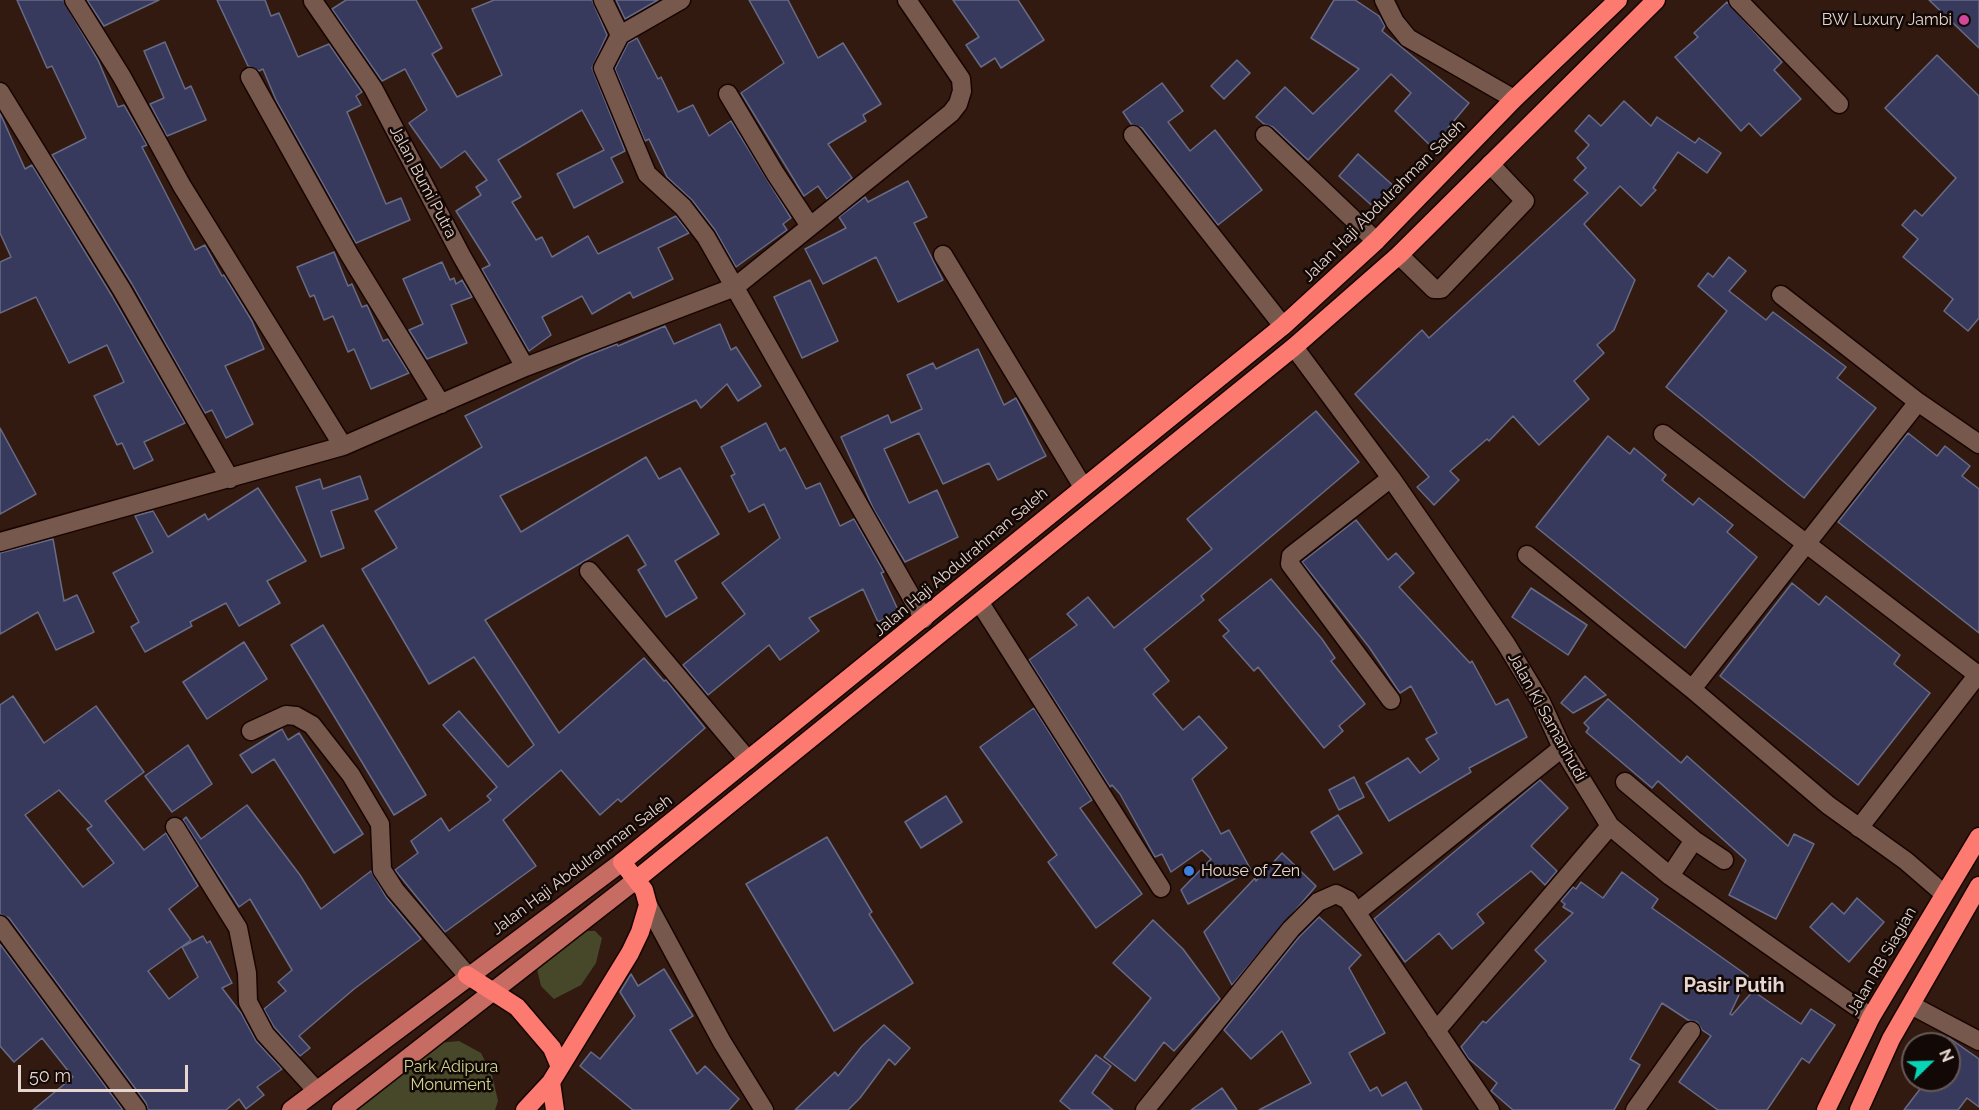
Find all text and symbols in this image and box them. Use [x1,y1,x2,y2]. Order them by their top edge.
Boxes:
place label: BW Luxury Jambi [1822,10,1952,30]
marker: BW Luxury Jambi [1957,13,1971,27]
street label: Jalan Haji Abdulrahman Saleh [1299,116,1469,286]
street label: Jalan Bumi Putra [385,123,461,241]
street label: Jalan Haji Abdulrahman Saleh [870,484,1052,640]
street label: Jalan Ki Samanhudi [1504,649,1590,785]
street label: Jalan Haji Abdulrahman Saleh [488,791,676,939]
place label: House of Zen [1201,861,1300,881]
marker: House of Zen [1182,864,1196,878]
street label: Jalan RB Siagian [1843,904,1921,1018]
district label: Pasir Putih [1684,974,1784,998]
north arrow [1901,1032,1961,1092]
text: N [1935,1046,1957,1065]
scale bar [21,1053,190,1091]
park label: Park Adipura Monument [404,1057,498,1095]
text: 50 m [29,1065,71,1086]

